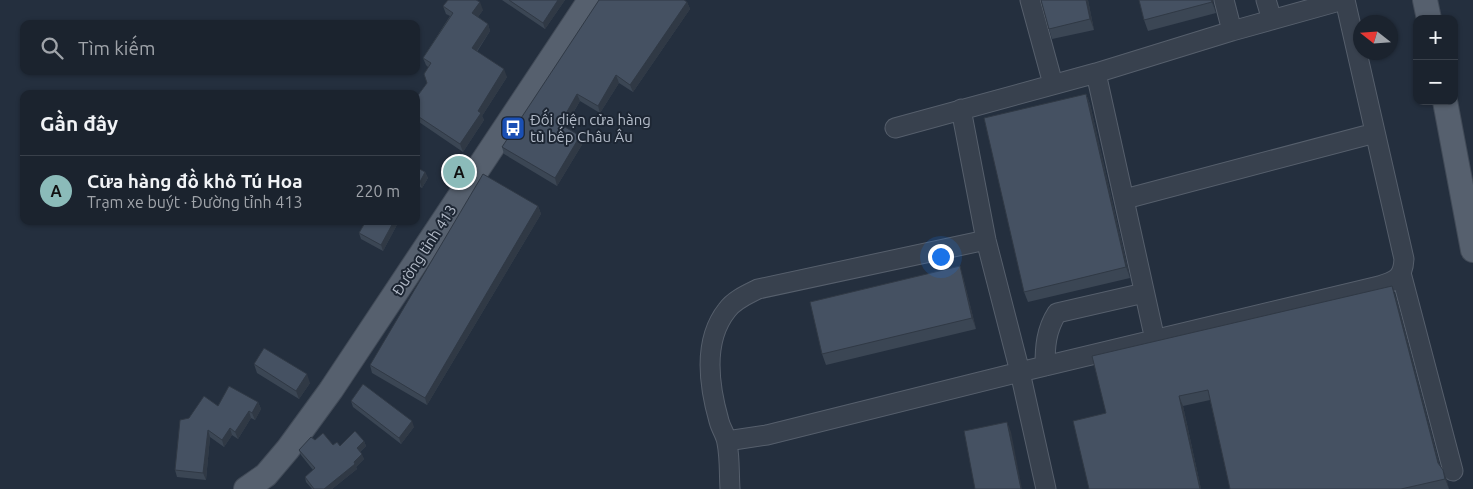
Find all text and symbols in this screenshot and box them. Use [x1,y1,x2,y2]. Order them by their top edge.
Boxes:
north arrow [1353,15,1398,60]
map controls [1413,15,1458,105]
button: + [1413,15,1458,60]
search box [20,20,420,75]
icon: search [38,34,66,62]
text: Tìm kiếm [78,37,155,59]
button: − [1413,60,1458,105]
place label: Đối diện cửa hàng tủ bếp Châu Âu [530,109,651,145]
text: Gần đây [40,111,118,135]
bus stop icon: Đối diện cửa hàng tủ bếp Châu Âu [500,115,526,141]
pin: A [443,153,475,191]
text: Cửa hàng đồ khô Tú Hoa [87,170,302,192]
text: A [50,182,62,200]
text: 220 m [355,182,400,200]
text: Trạm xe buýt · Đường tỉnh 413 [87,193,302,211]
street label: Đường tỉnh 413 [388,202,460,298]
your location [928,244,954,270]

